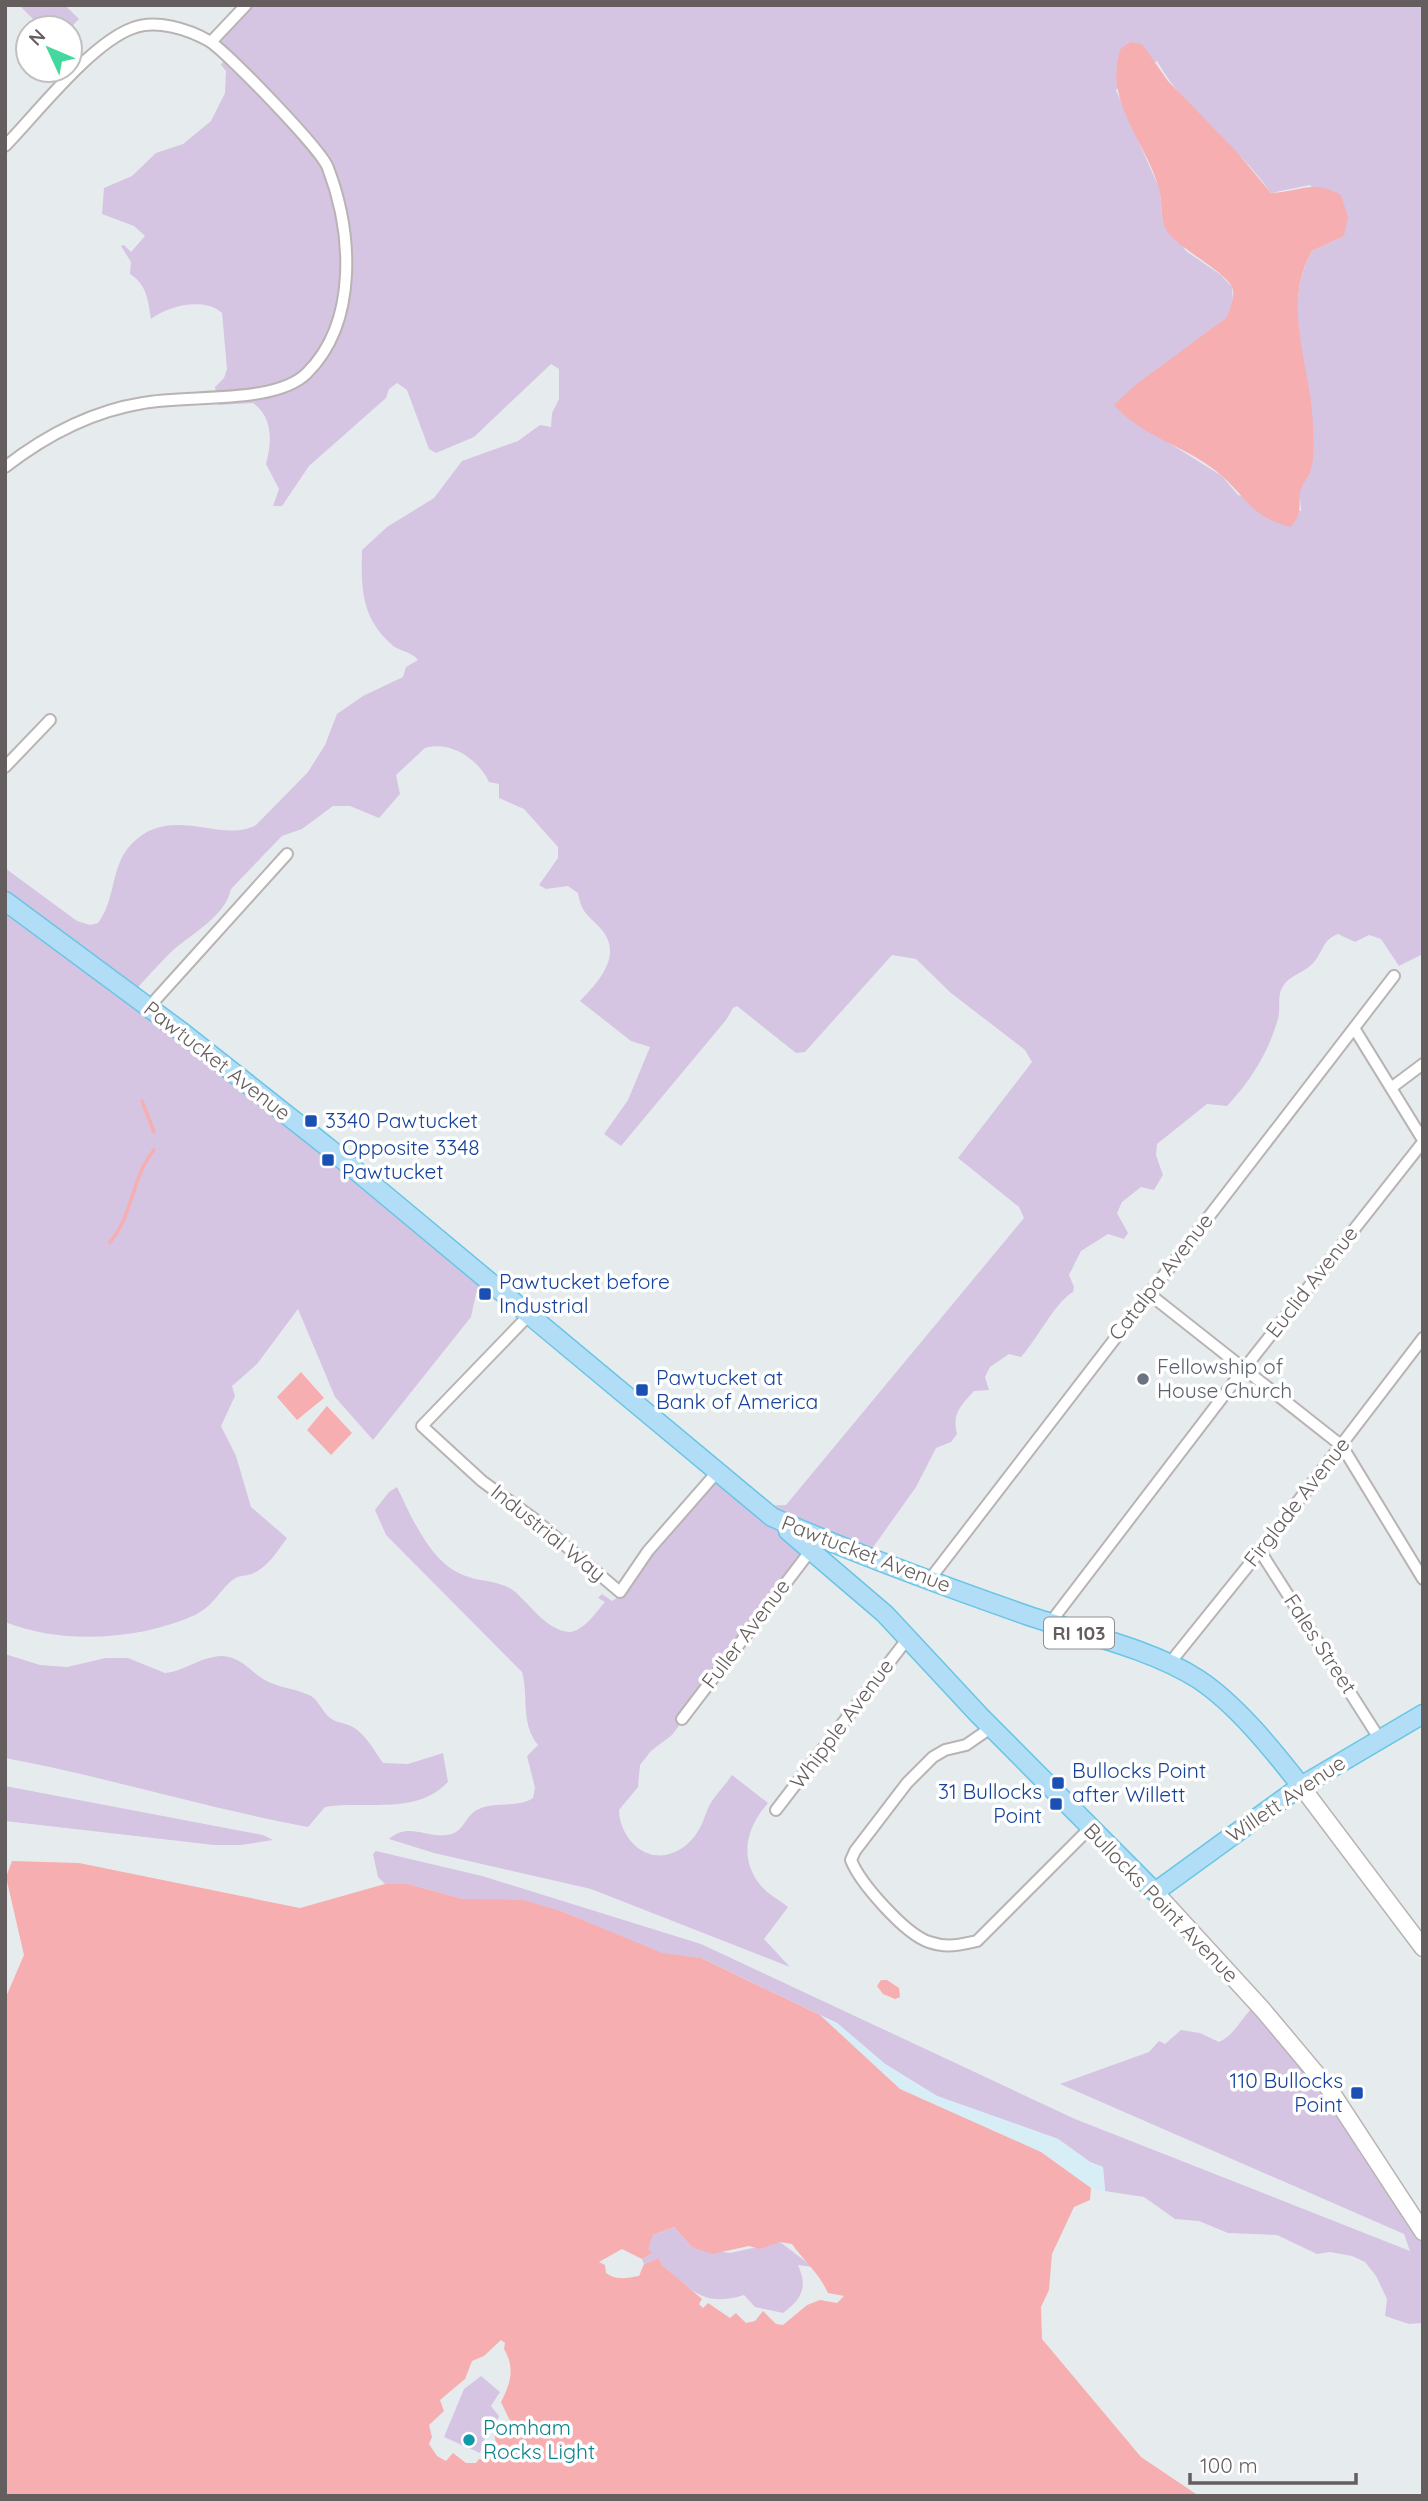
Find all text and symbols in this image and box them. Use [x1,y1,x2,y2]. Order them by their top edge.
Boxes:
north arrow [14,14,84,84]
text: N [23,24,50,51]
street label: Pawtucket Avenue [139,995,296,1126]
place label: 3340 Pawtucket [325,1107,478,1133]
marker: 3340 Pawtucket [303,1113,319,1129]
place label: Opposite 3348 Pawtucket [342,1134,480,1184]
marker: Opposite 3348 Pawtucket [320,1152,336,1168]
street label: Catalpa Avenue [1103,1208,1218,1345]
street label: Euclid Avenue [1260,1221,1363,1342]
place label: Pawtucket before Industrial [499,1268,670,1318]
marker: Pawtucket before Industrial [477,1286,493,1302]
place label: Fellowship of House Church [1157,1353,1292,1403]
place label: Pawtucket at Bank of America [656,1364,818,1414]
marker: Fellowship of House Church [1135,1371,1151,1387]
marker: Pawtucket at Bank of America [634,1382,650,1398]
street label: Firglade Avenue [1238,1432,1355,1571]
street label: Industrial Way [486,1478,611,1586]
street label: Pawtucket Avenue [778,1509,955,1597]
street label: Fuller Avenue [696,1573,795,1693]
street label: Fales Street [1279,1589,1363,1698]
road number: RI 103 [1044,1618,1114,1648]
street label: Whipple Avenue [784,1653,899,1794]
street label: Willett Avenue [1221,1749,1350,1848]
place label: Bullocks Point after Willett [1072,1757,1206,1807]
marker: Bullocks Point after Willett [1050,1775,1066,1791]
place label: 31 Bullocks Point [938,1778,1042,1828]
marker: 31 Bullocks Point [1048,1796,1064,1812]
street label: Bullocks Point Avenue [1079,1817,1245,1987]
place label: 110 Bullocks Point [1230,2067,1343,2117]
marker: 110 Bullocks Point [1349,2085,1365,2101]
place label: Pomham Rocks Light [483,2414,595,2464]
marker: Pomham Rocks Light [461,2432,477,2448]
scale bar [1190,2442,1356,2486]
text: 100 m [1200,2452,1258,2478]

